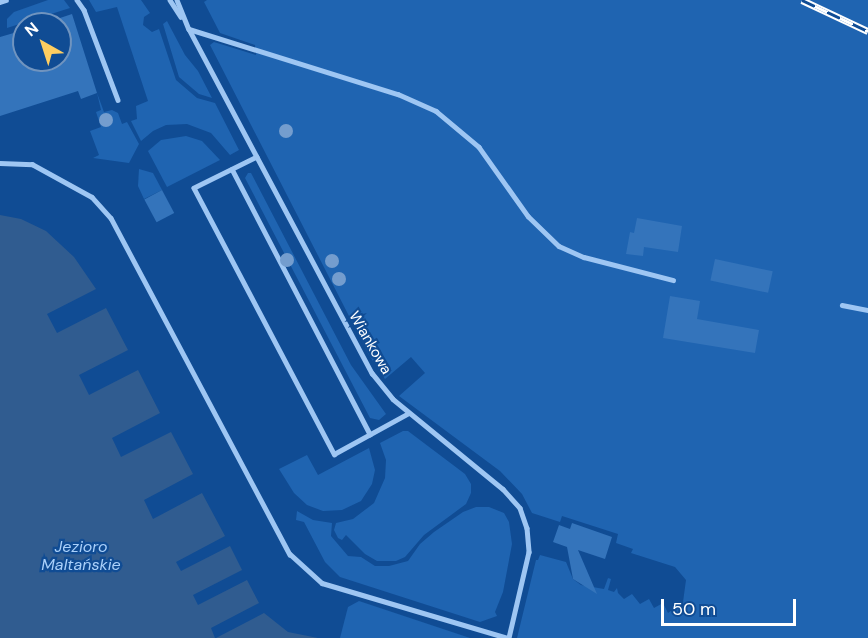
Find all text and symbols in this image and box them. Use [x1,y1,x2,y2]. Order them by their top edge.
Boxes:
north arrow [12,12,72,72]
text: N [20,17,43,41]
street label: Wiankowa [345,308,395,378]
water label: Jezioro Maltańskie [41,537,121,575]
scale bar [664,587,799,625]
text: 50 m [672,597,716,621]

